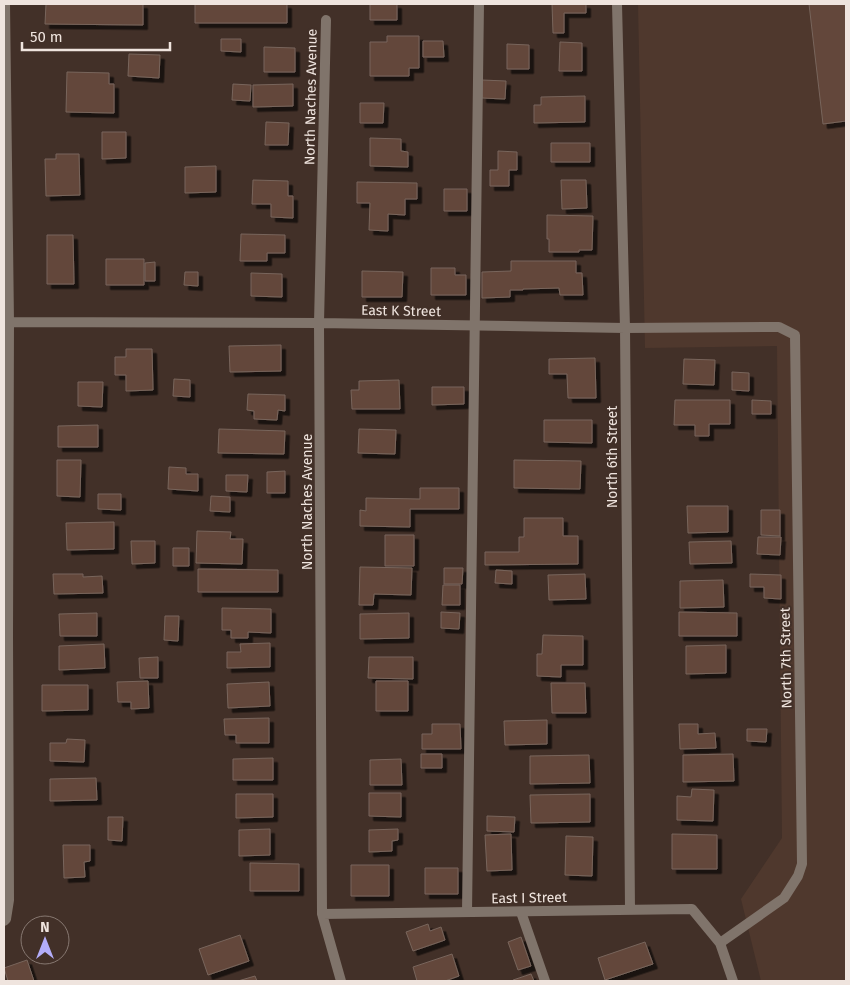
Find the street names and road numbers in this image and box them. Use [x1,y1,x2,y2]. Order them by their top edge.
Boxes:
street label: North Naches Avenue [301,29,321,165]
street label: East K Street [361,302,442,320]
street label: North 6th Street [604,405,621,508]
street label: North Naches Avenue [299,434,316,570]
street label: North 7th Street [777,606,795,709]
street label: East I Street [491,889,568,907]

